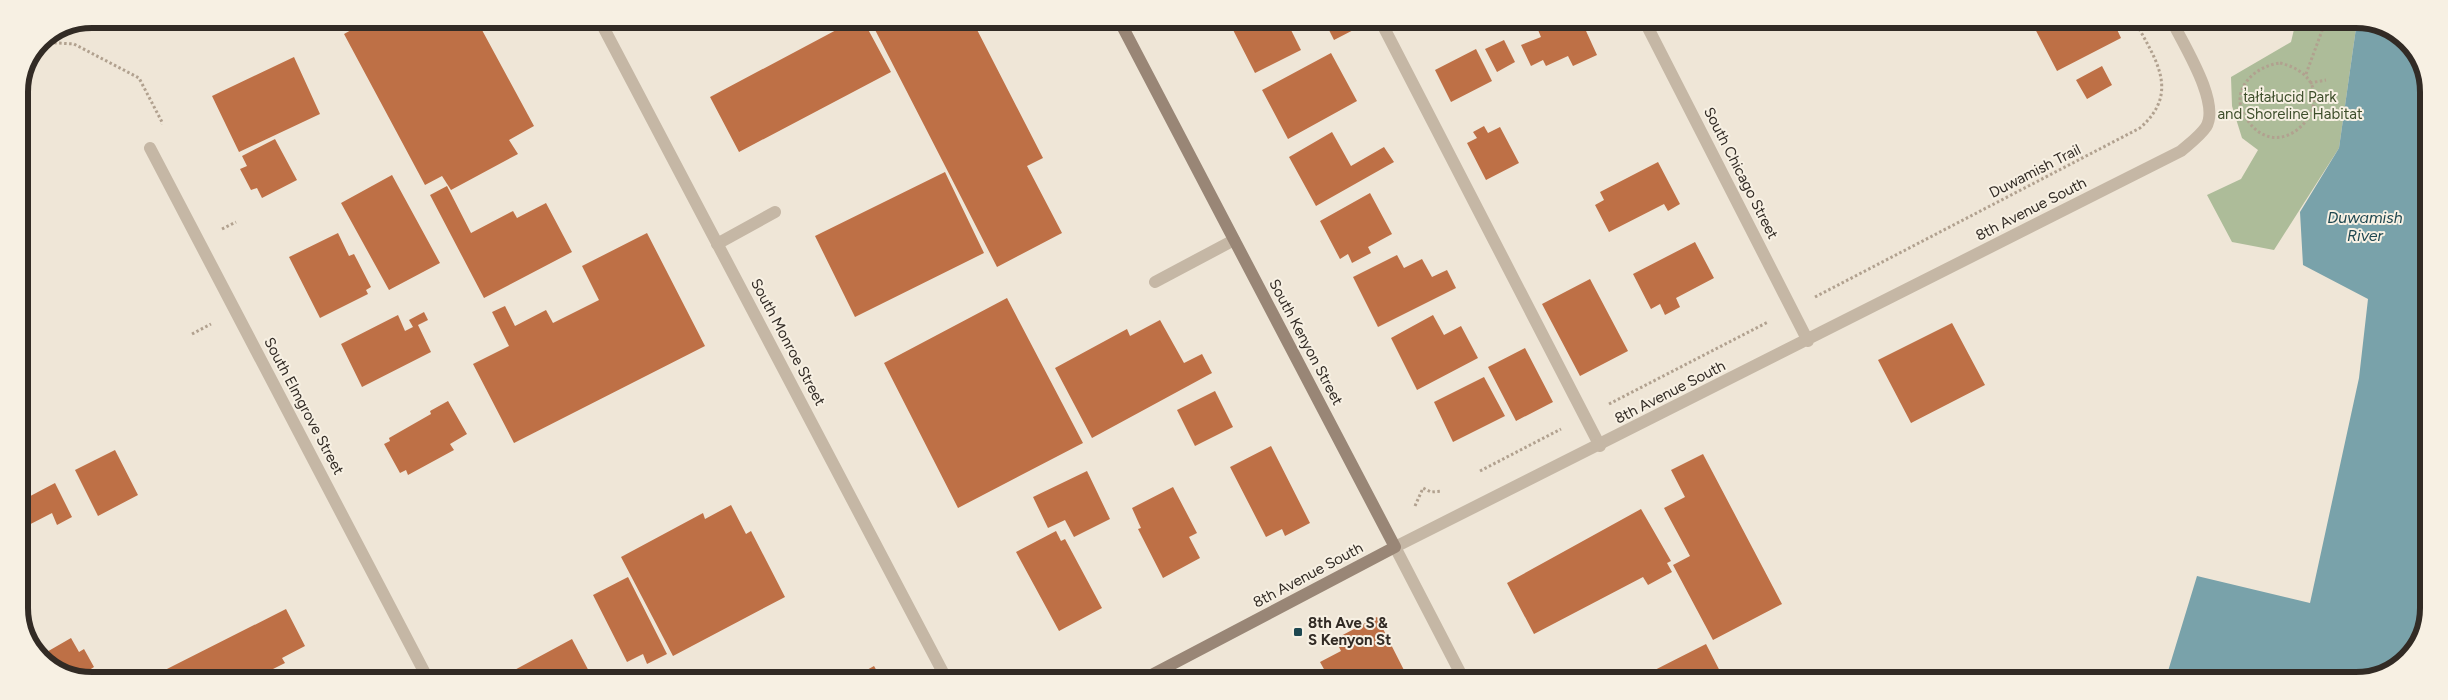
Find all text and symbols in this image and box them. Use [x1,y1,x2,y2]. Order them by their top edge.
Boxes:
park label: t̓ałt̓ałucid Park and Shoreline Habitat [2217,87,2363,123]
street label: South Chicago Street [1700,104,1782,242]
street label: Duwamish Trail [1986,140,2084,202]
street label: 8th Avenue South [1973,173,2089,245]
water label: Duwamish River [2327,208,2403,245]
street label: South Monroe Street [747,275,829,409]
street label: South Kenyon Street [1265,276,1347,408]
street label: South Elmgrove Street [260,334,348,478]
street label: 8th Avenue South [1612,356,1728,428]
street label: 8th Avenue South [1250,538,1366,612]
place label: 8th Ave S & S Kenyon St [1308,614,1391,649]
marker: 8th Ave S & S Kenyon St [1292,626,1304,638]

